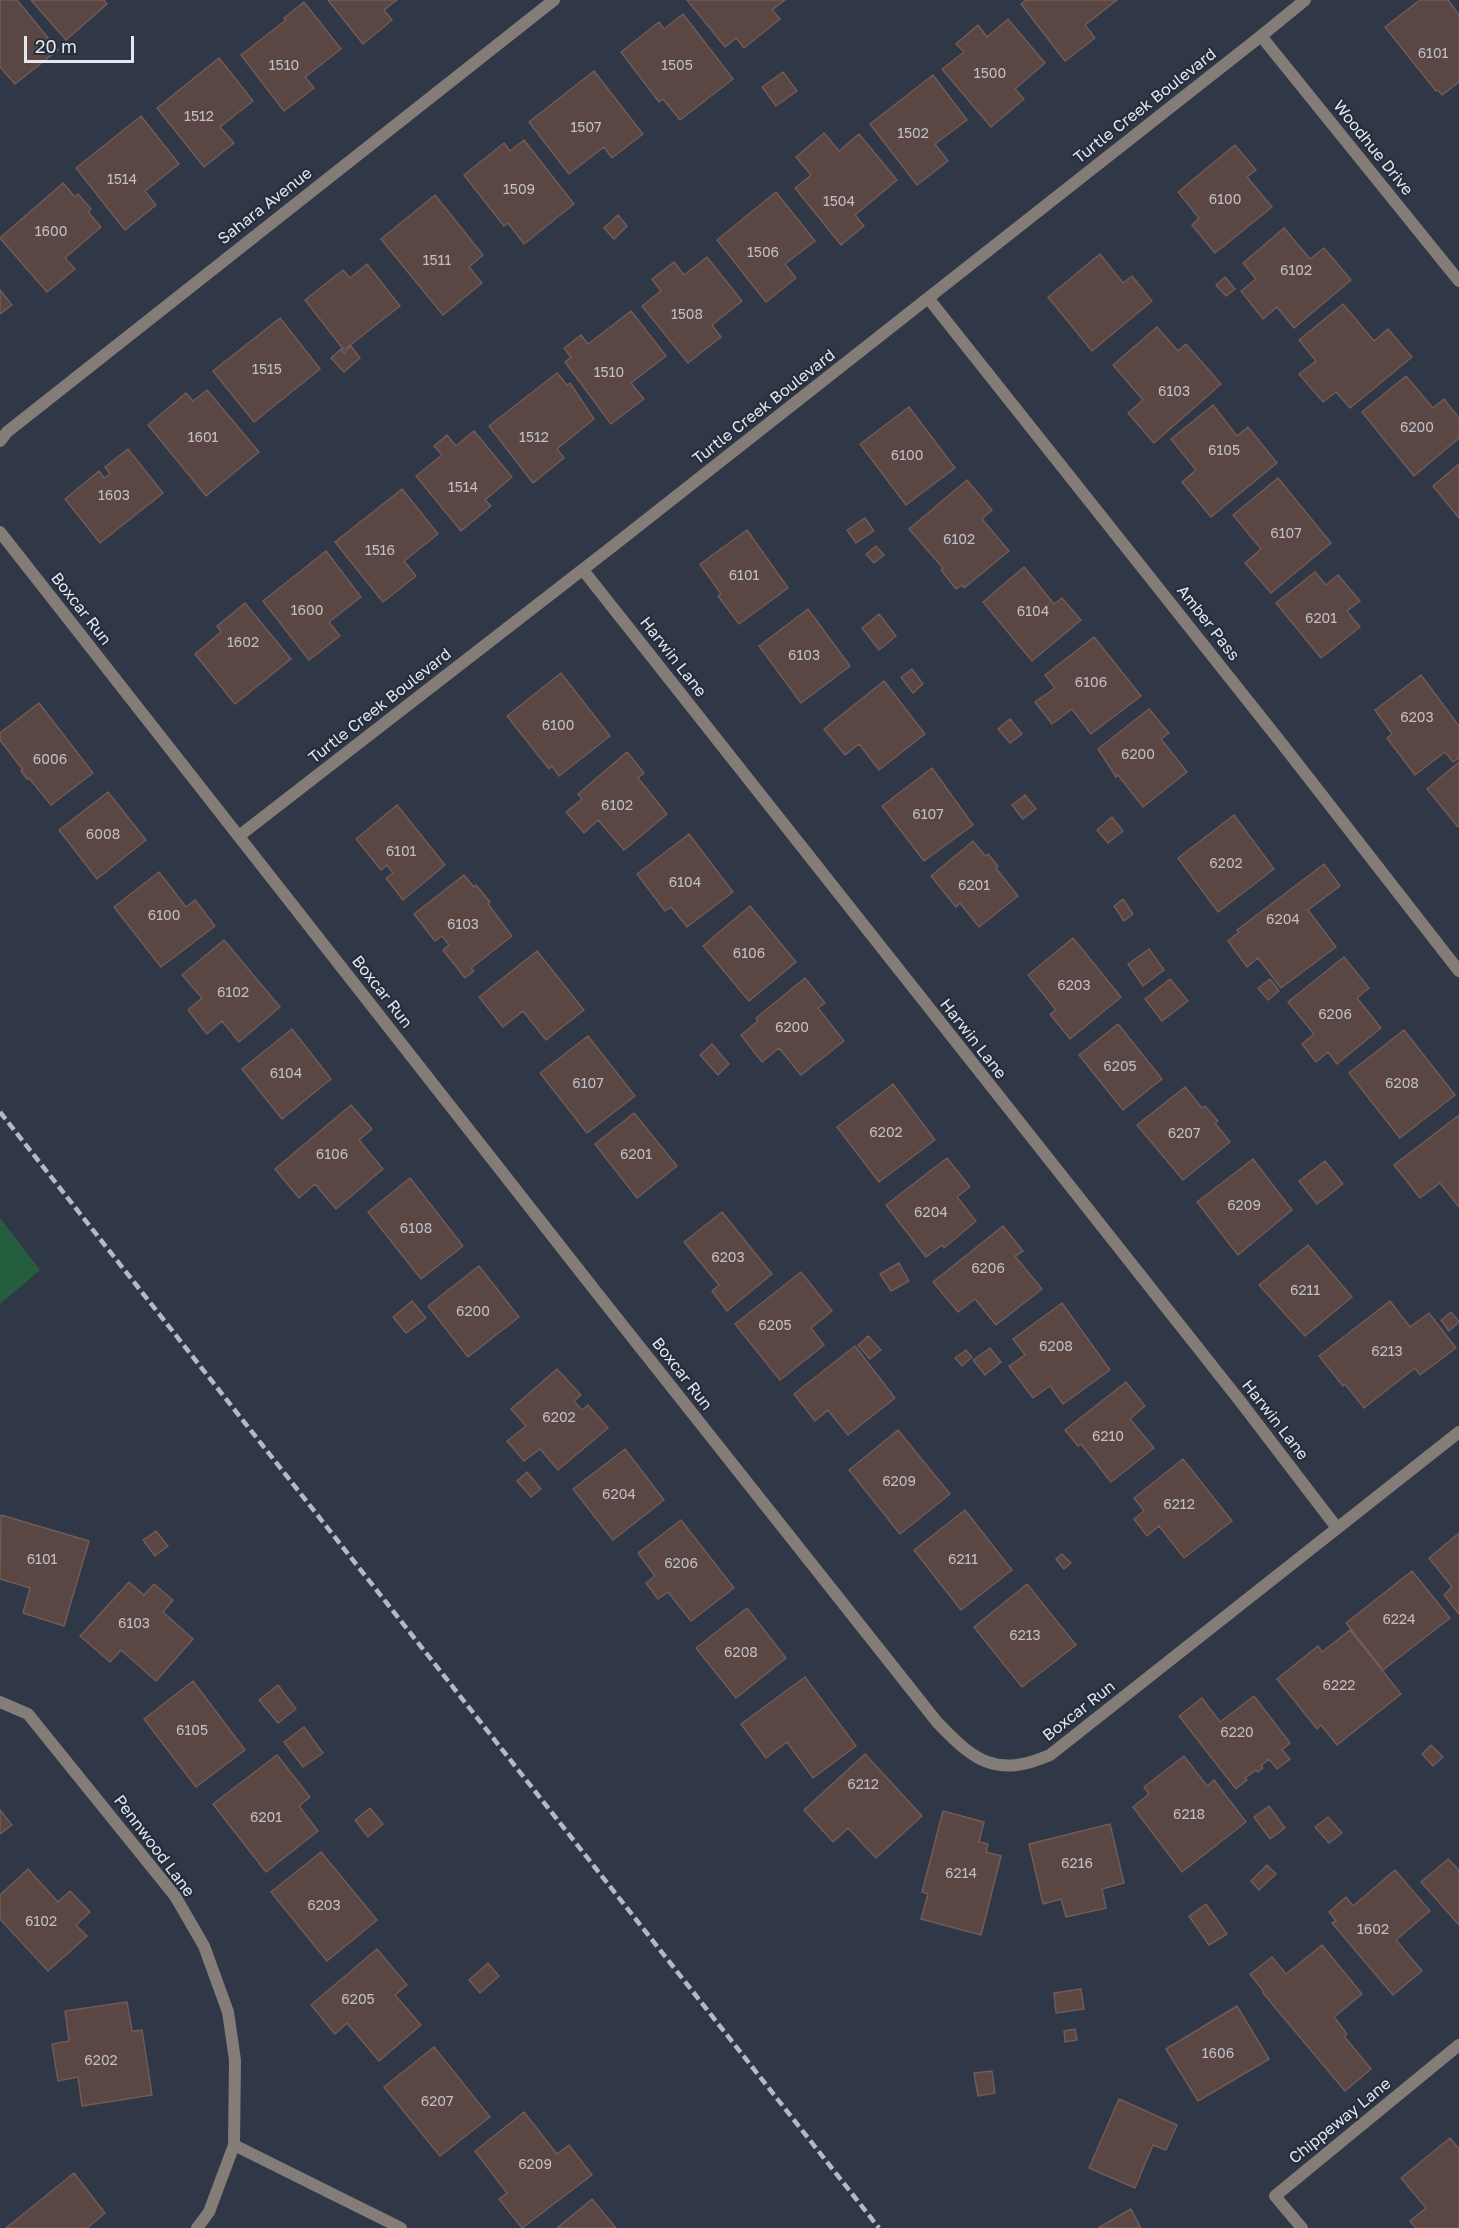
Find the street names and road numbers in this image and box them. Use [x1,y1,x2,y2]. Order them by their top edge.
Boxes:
street label: Turtle Creek Boulevard [1070,44,1220,168]
street label: Woodhue Drive [1329,97,1417,199]
street label: Sahara Avenue [214,163,316,249]
street label: Turtle Creek Boulevard [689,345,839,469]
street label: Boxcar Run [47,569,115,649]
street label: Amber Pass [1173,581,1243,665]
street label: Harwin Lane [636,613,710,701]
street label: Turtle Creek Boulevard [305,644,455,768]
street label: Boxcar Run [348,952,416,1032]
street label: Harwin Lane [936,995,1010,1083]
street label: Boxcar Run [648,1334,716,1414]
street label: Harwin Lane [1238,1376,1312,1464]
street label: Boxcar Run [1039,1677,1119,1745]
street label: Pennwood Lane [110,1791,198,1901]
street label: Chippeway Lane [1285,2074,1395,2168]

